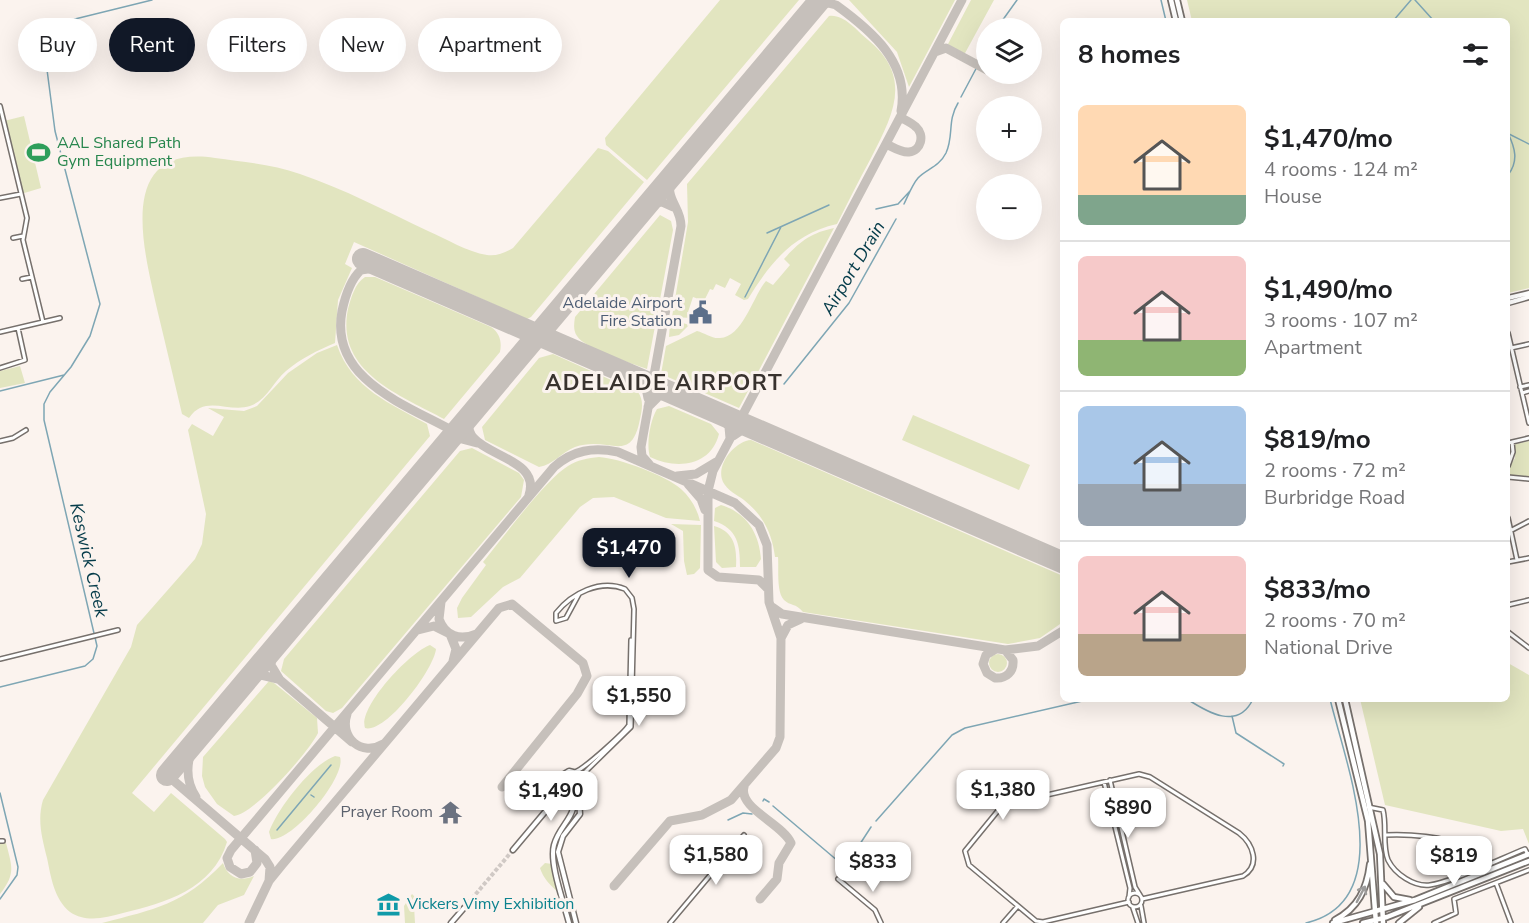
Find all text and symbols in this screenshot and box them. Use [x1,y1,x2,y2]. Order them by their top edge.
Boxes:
chip: Buy [18,18,97,72]
chip: Rent [109,18,195,72]
chip: Filters [207,18,307,72]
chip: New [319,18,406,72]
chip: Apartment [418,18,562,72]
map controls [976,18,1042,240]
button: layers [976,18,1042,84]
text: 8 homes [1078,37,1180,72]
icon: filters [1459,38,1492,71]
button: + [976,96,1042,162]
text: $1,470/mo [1264,121,1393,156]
icon: home [1126,129,1198,201]
place label: AAL Shared Path Gym Equipment [57,132,181,172]
sports icon: AAL Shared Path Gym Equipment [26,139,52,165]
text: 4 rooms · 124 m² [1264,156,1418,183]
button: − [976,174,1042,240]
text: House [1264,183,1322,210]
water label: Airport Drain [815,216,891,320]
text: $1,490/mo [1264,272,1393,307]
icon: home [1126,280,1198,352]
place label: Adelaide Airport Fire Station [563,292,682,332]
public building icon: Adelaide Airport Fire Station [687,299,713,325]
text: 3 rooms · 107 m² [1264,307,1418,334]
text: Apartment [1264,334,1362,361]
district label: ADELAIDE AIRPORT [545,368,783,398]
text: $819/mo [1264,422,1371,457]
icon: home [1126,430,1198,502]
text: 2 rooms · 72 m² [1264,457,1406,484]
text: Burbridge Road [1264,484,1405,511]
water label: Keswick Creek [64,500,114,621]
pin: $1,470 [580,528,678,579]
text: $1,470 [597,534,661,561]
text: $833/mo [1264,572,1371,607]
icon: home [1126,580,1198,652]
text: 2 rooms · 70 m² [1264,607,1406,634]
text: National Drive [1264,634,1393,661]
pin: $1,550 [590,676,688,727]
text: $1,550 [607,682,671,709]
pin: $1,380 [954,770,1052,821]
pin: $1,490 [502,771,600,822]
text: $1,380 [971,776,1035,803]
text: $1,490 [519,777,583,804]
pin: $890 [1092,788,1164,839]
text: $890 [1104,794,1152,821]
temple icon: Prayer Room [438,799,464,825]
place label: Prayer Room [341,801,433,823]
pin: $1,580 [667,835,765,886]
pin: $819 [1418,836,1490,887]
text: $1,580 [684,841,748,868]
pin: $833 [837,842,909,893]
text: $819 [1430,842,1478,869]
text: $833 [849,848,897,875]
one-way arrow [1356,885,1368,903]
museum icon: Vickers Vimy Exhibition [376,891,402,917]
place label: Vickers Vimy Exhibition [406,893,574,915]

